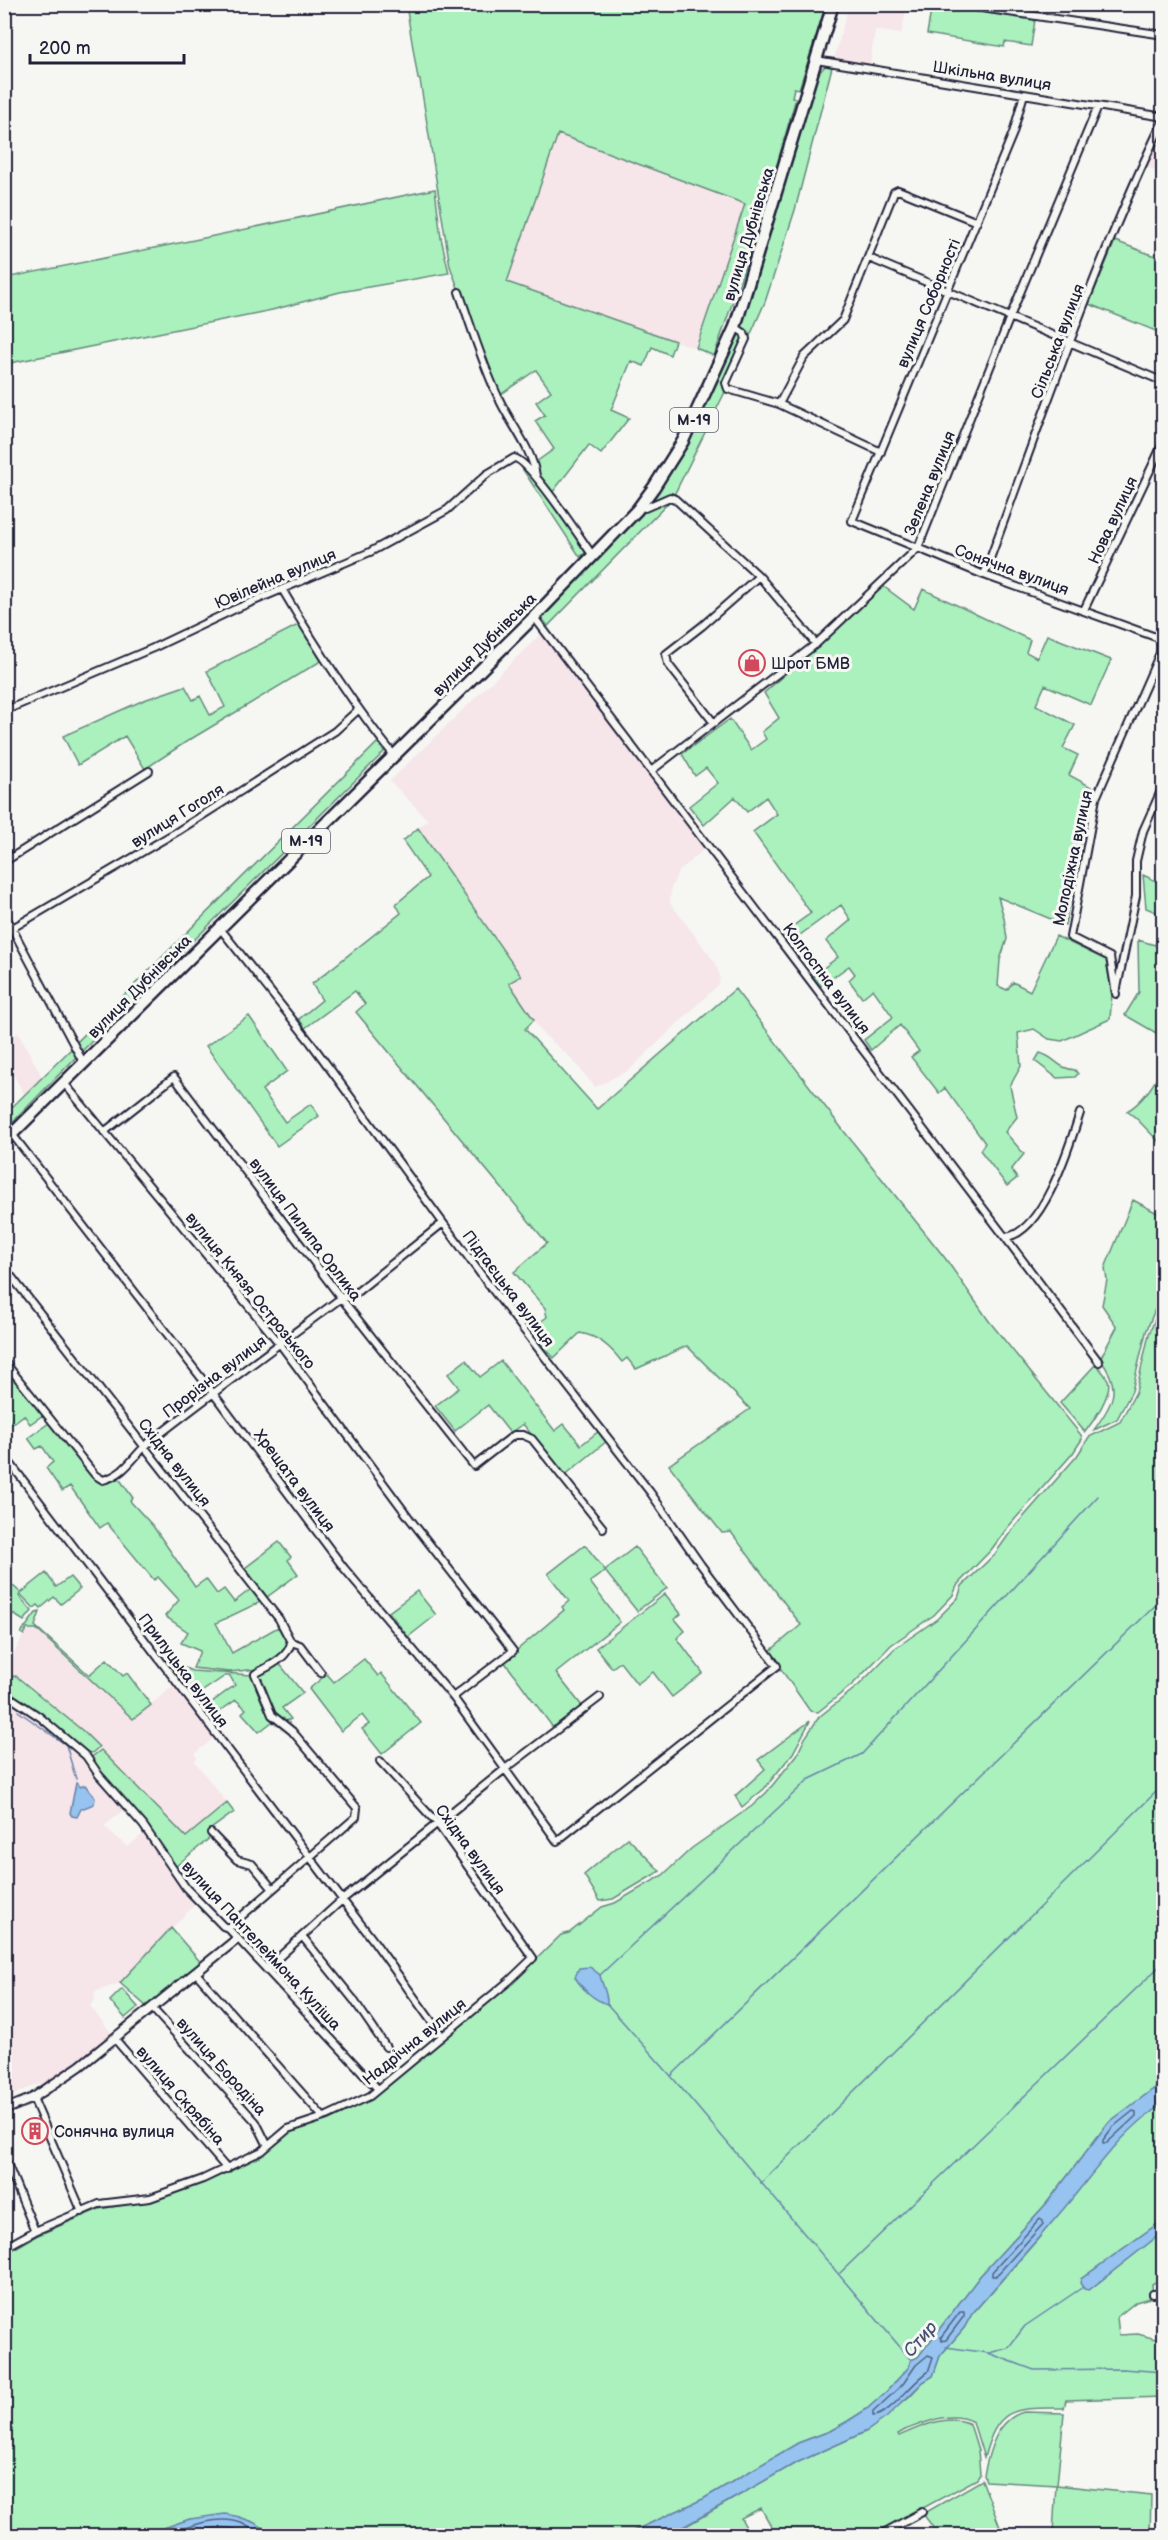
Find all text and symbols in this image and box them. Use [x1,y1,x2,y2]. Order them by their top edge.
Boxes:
scale bar [30,27,184,65]
text: 200 m [39,38,91,59]
street label: Шкільна вулиця [931,58,1053,95]
street label: вулиця Дубнівська [720,165,779,304]
street label: вулиця Соборності [894,236,965,371]
street label: Сільська вулиця [1028,281,1089,402]
road number: М-19 [670,408,718,432]
street label: Зелена вулиця [901,428,960,539]
street label: Нова вулиця [1085,474,1142,567]
street label: Сонячна вулиця [952,541,1071,600]
street label: Ювілейна вулиця [212,545,339,614]
street label: вулиця Дубнівська [429,589,541,701]
shop icon: Шрот БМВ [737,648,767,678]
place label: Шрот БМВ [771,655,850,674]
street label: вулиця Гоголя [128,780,228,852]
street label: Молодіжна вулиця [1050,789,1097,928]
road number: М-19 [282,829,330,853]
street label: Колгоспна вулиця [778,920,874,1038]
street label: вулиця Дубнівська [84,931,196,1043]
street label: вулиця Пилипа Орлика [245,1155,365,1306]
street label: вулиця Князя Острозького [181,1209,319,1373]
street label: Підгаєцька вулиця [458,1227,558,1351]
street label: Прорізна вулиця [159,1332,271,1422]
street label: Східна вулиця [134,1415,214,1511]
street label: Хрещата вулиця [249,1426,339,1536]
street label: Прилуцька вулиця [134,1610,232,1732]
street label: Східна вулиця [431,1801,509,1899]
street label: вулиця Пантелеймона Куліша [177,1857,345,2035]
street label: Надрічна вулиця [360,1995,470,2090]
street label: вулиця Бородіна [172,2014,270,2120]
street label: вулиця Скрябіна [132,2043,228,2150]
building icon: Сонячна вулиця [20,2116,50,2146]
place label: Сонячна вулиця [54,2123,174,2142]
water label: Стир [899,2317,942,2362]

